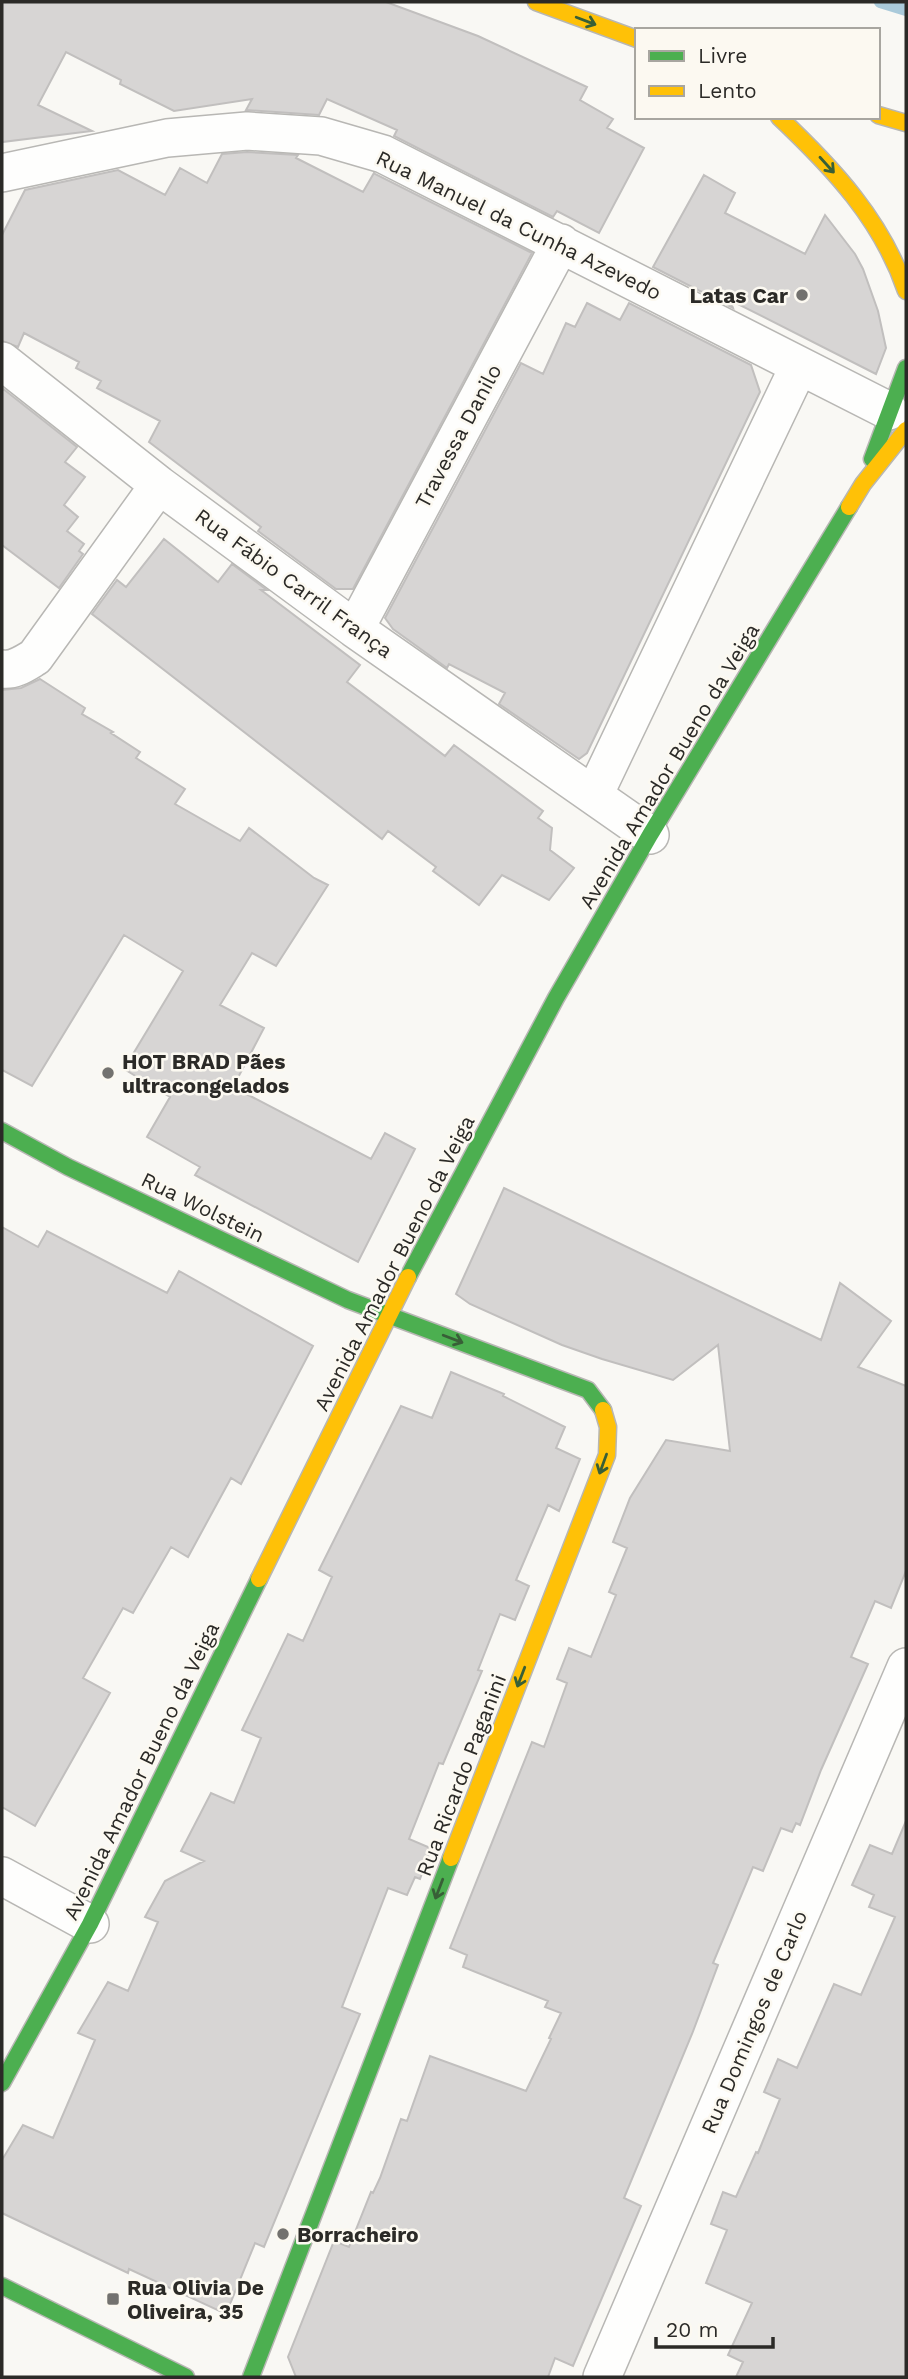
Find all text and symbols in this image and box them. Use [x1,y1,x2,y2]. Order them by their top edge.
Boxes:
one-way arrow [575,15,597,28]
legend [635,28,880,119]
text: Livre [698,43,747,68]
text: Lento [698,78,757,103]
street label: Rua Manuel da Cunha Azevedo [372,145,666,305]
one-way arrow [819,156,836,173]
place label: Latas Car [689,283,788,308]
marker: Latas Car [794,287,810,303]
street label: Travessa Danilo [410,360,506,512]
street label: Rua Fábio Carril França [190,503,398,663]
street label: Avenida Amador Bueno da Veiga [574,619,764,913]
place label: HOT BRAD Pães ultracongelados [122,1049,289,1098]
marker: HOT BRAD Pães ultracongelados [100,1065,116,1081]
street label: Avenida Amador Bueno da Veiga [308,1111,480,1415]
street label: Rua Wolstein [137,1166,269,1248]
one-way arrow [441,1333,463,1346]
one-way arrow [595,1453,608,1475]
street label: Avenida Amador Bueno da Veiga [58,1618,224,1924]
one-way arrow [514,1665,526,1687]
street label: Rua Ricardo Paganini [411,1670,511,1880]
one-way arrow [432,1878,445,1900]
street label: Rua Domingos de Carlo [696,1907,812,2137]
place label: Borracheiro [297,2222,419,2247]
marker: Borracheiro [275,2226,291,2242]
place label: Rua Olivia De Oliveira, 35 [127,2275,264,2324]
marker: Rua Olivia De Oliveira, 35 [105,2291,121,2307]
scale bar [656,2306,773,2350]
text: 20 m [666,2317,718,2342]

